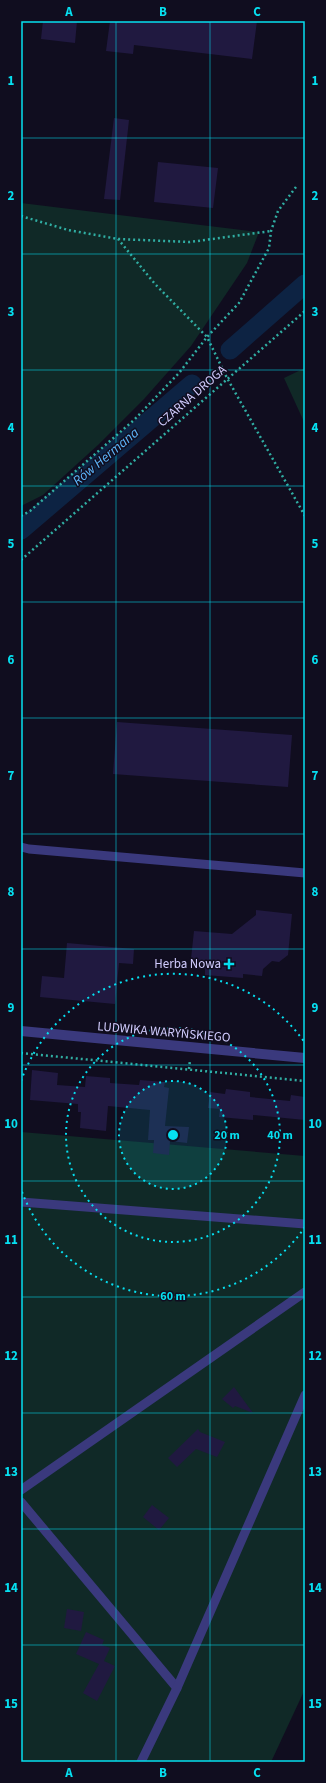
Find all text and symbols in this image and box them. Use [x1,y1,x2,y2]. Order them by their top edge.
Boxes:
text: A [64,3,73,21]
text: B [159,3,167,21]
text: C [253,3,261,21]
text: 1 [8,72,15,90]
text: 1 [312,72,319,90]
text: 2 [8,187,15,205]
text: 2 [312,187,319,205]
text: 3 [8,303,15,321]
text: 3 [312,303,319,321]
street label: CZARNA DROGA [154,360,231,431]
text: 4 [8,419,15,437]
text: 4 [312,419,319,437]
water label: Rów Hermana [68,423,144,491]
text: 5 [8,535,15,553]
text: 5 [312,535,319,553]
text: 6 [8,651,15,669]
text: 6 [312,651,319,669]
text: 7 [8,767,15,785]
text: 7 [312,767,319,785]
text: 8 [8,883,15,901]
text: 8 [312,883,319,901]
place label: Herba Nowa [154,955,221,973]
marker: Herba Nowa [224,959,234,969]
text: 9 [8,999,15,1017]
text: 9 [312,999,319,1017]
street label: LUDWIKA WARYŃSKIEGO [97,1017,231,1047]
text: 10 [4,1115,18,1133]
text: 10 [308,1115,322,1133]
text: 20 m [214,1127,240,1144]
text: 40 m [267,1127,293,1144]
centre of rings [166,1128,180,1142]
text: 11 [4,1231,18,1249]
text: 11 [308,1231,322,1249]
text: 60 m [160,1288,186,1305]
text: 12 [4,1347,18,1365]
text: 12 [308,1347,322,1365]
text: 13 [4,1463,18,1481]
text: 13 [308,1463,322,1481]
text: 14 [4,1579,18,1597]
text: 14 [308,1579,322,1597]
text: 15 [4,1695,18,1713]
text: 15 [308,1695,322,1713]
text: A [64,1764,73,1782]
text: B [159,1764,167,1782]
text: C [253,1764,261,1782]

